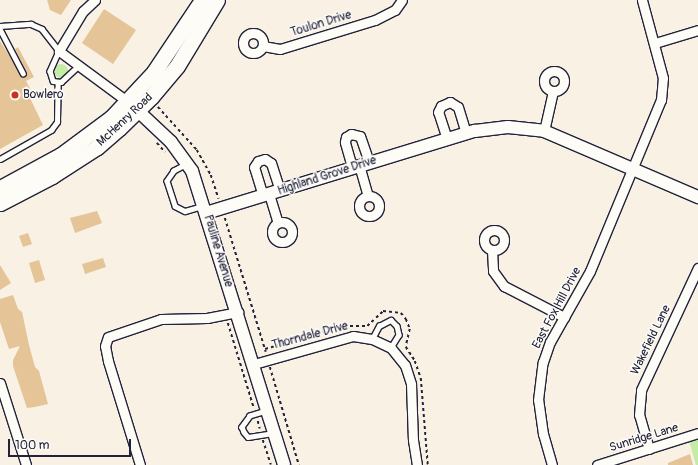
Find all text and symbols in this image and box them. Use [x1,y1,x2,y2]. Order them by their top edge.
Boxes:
street label: Toulon Drive [289,8,353,40]
place label: Bowlero [23,88,63,102]
marker: Bowlero [10,90,20,100]
street label: McHenry Road [94,90,156,150]
street label: Highland Grove Drive [276,153,378,199]
street label: Pauline Avenue [200,213,236,289]
street label: East Fox Hill Drive [530,265,584,351]
street label: Wakefield Lane [628,303,674,377]
street label: Thorndale Drive [270,319,350,353]
street label: Sunridge Lane [608,421,680,455]
scale bar [10,431,133,457]
text: 100 m [15,438,49,453]

